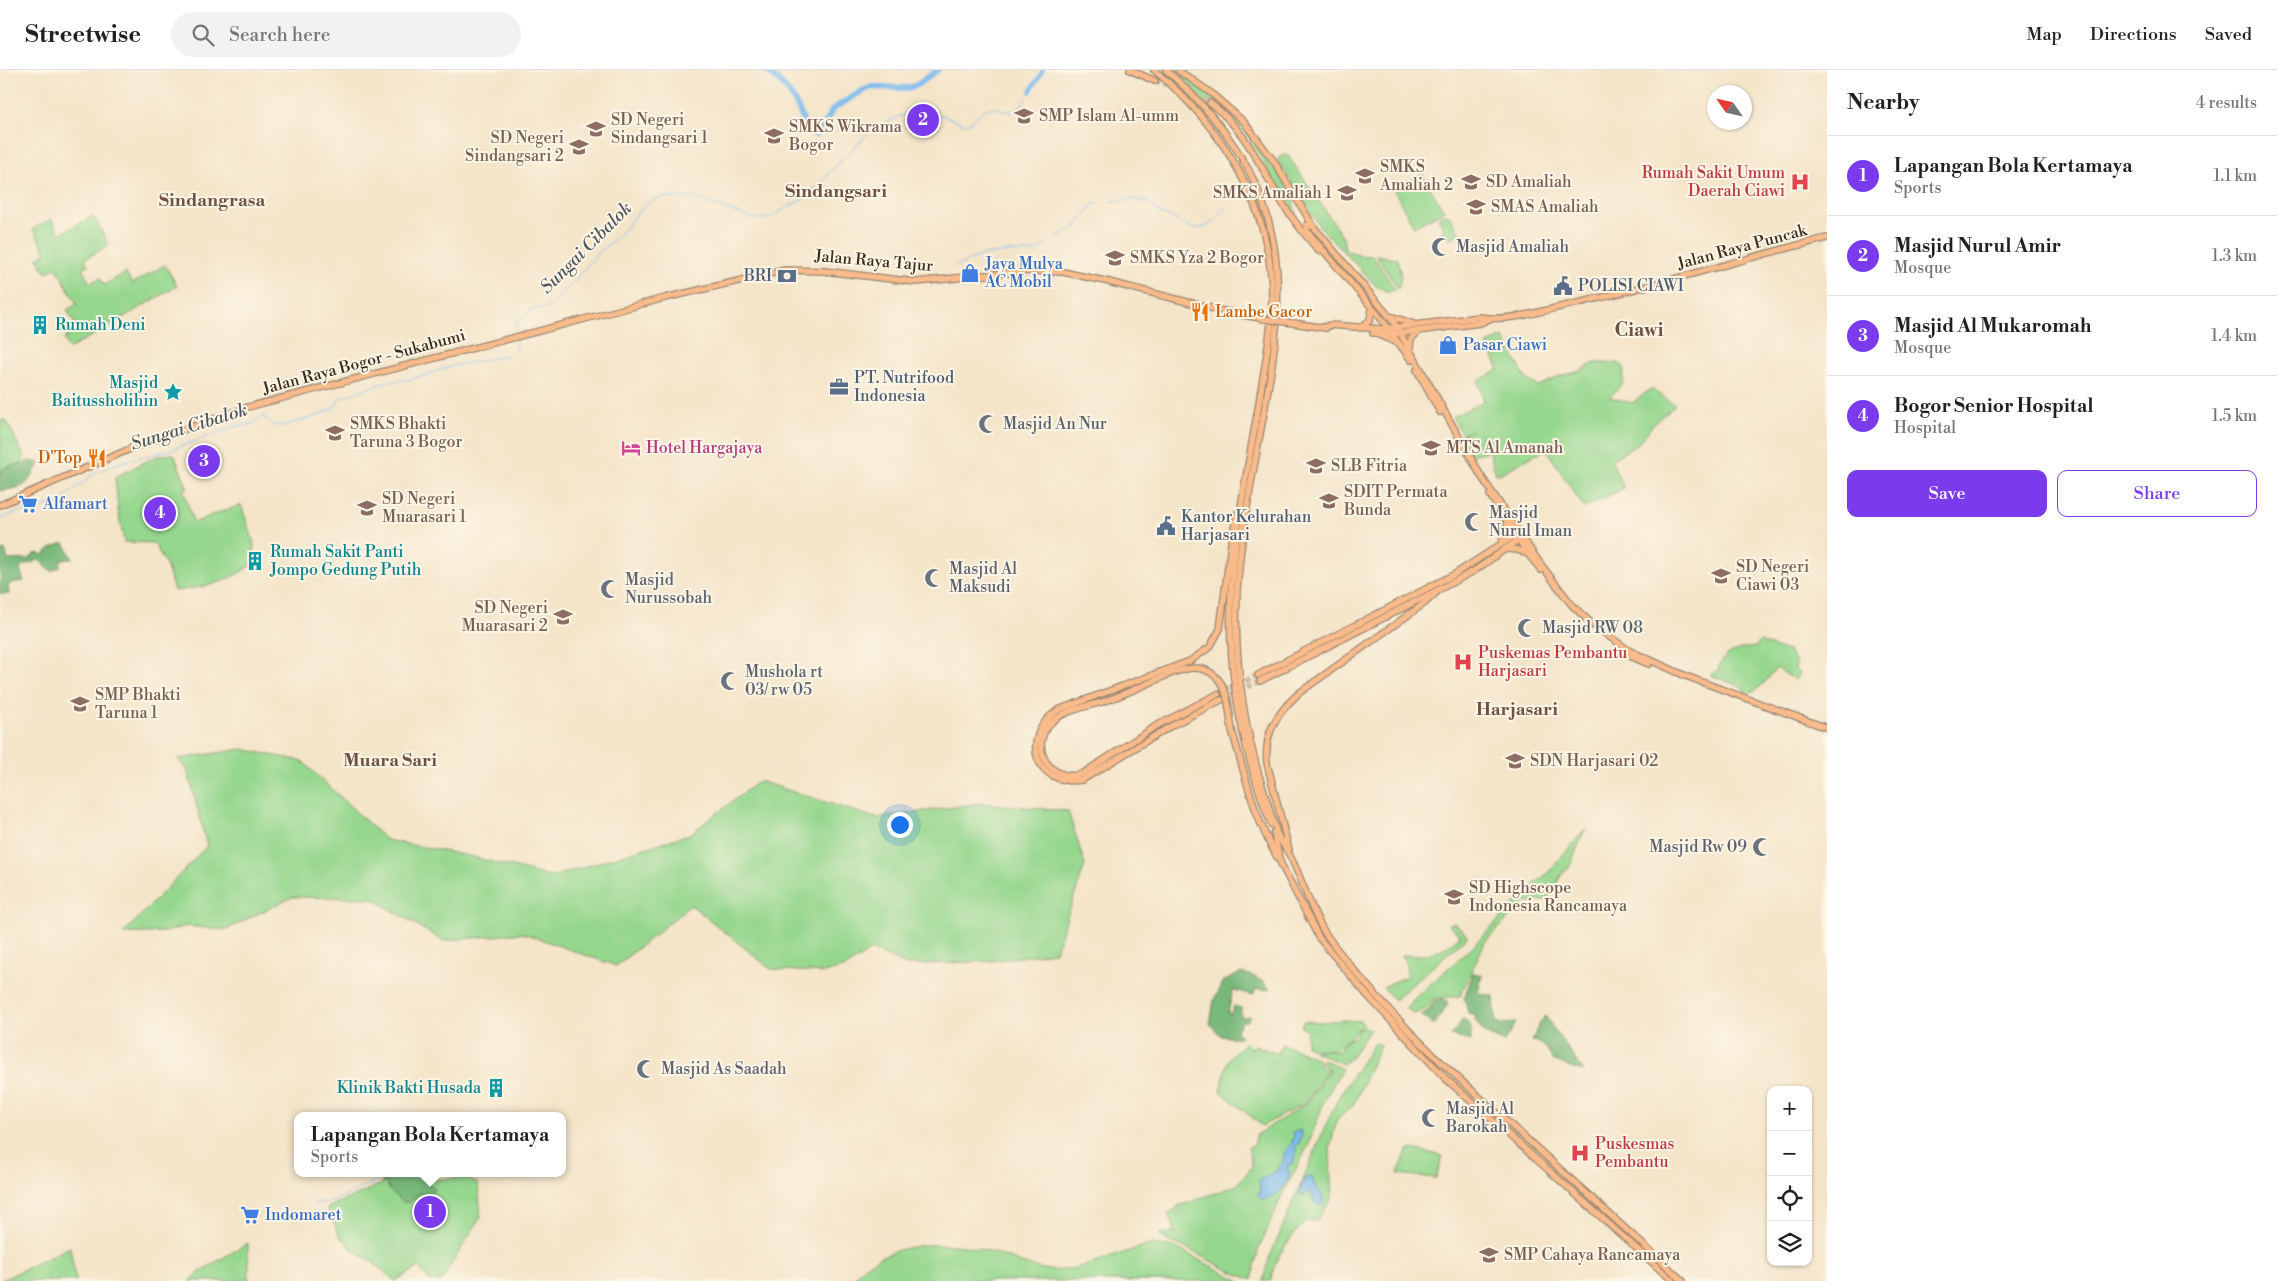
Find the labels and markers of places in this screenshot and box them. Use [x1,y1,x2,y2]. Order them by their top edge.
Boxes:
pin: 2 [907,101,939,139]
school or university icon: SMP Islam Al-umm [1013,105,1035,127]
place label: SMP Islam Al-umm [1039,106,1179,126]
place label: SD Negeri Sindangsari 1 [611,110,708,148]
place label: SMKS Wikrama Bogor [788,117,903,155]
school or university icon: SD Negeri Sindangsari 1 [585,118,607,140]
school or university icon: SMKS Wikrama Bogor [763,125,785,147]
place label: SD Negeri Sindangsari 2 [465,128,564,166]
school or university icon: SD Negeri Sindangsari 2 [568,136,590,158]
place label: SMKS Amaliah 2 [1379,157,1453,195]
place label: Rumah Sakit Umum Daerah Ciawi [1642,163,1785,201]
school or university icon: SMKS Amaliah 2 [1354,165,1376,187]
school or university icon: SD Amaliah [1460,171,1482,193]
hospital icon: Rumah Sakit Umum Daerah Ciawi [1789,171,1811,193]
place label: SD Amaliah [1486,172,1572,192]
school or university icon: SMKS Amaliah 1 [1336,182,1358,204]
place label: SMKS Amaliah 1 [1213,183,1332,203]
school or university icon: SMAS Amaliah [1465,196,1487,218]
place label: SMAS Amaliah [1491,197,1599,217]
mosque icon: Masjid Amaliah [1430,236,1452,258]
place label: Masjid Amaliah [1456,237,1569,257]
school or university icon: SMKS Yza 2 Bogor [1104,247,1126,269]
place label: SMKS Yza 2 Bogor [1130,248,1264,268]
place label: Jaya Mulya AC Mobil [984,254,1064,292]
shop icon: Jaya Mulya AC Mobil [959,262,981,284]
bank icon: BRI [776,265,798,287]
place label: BRI [743,266,772,286]
public building icon: POLISI CIAWI [1552,275,1574,297]
place label: POLISI CIAWI [1578,276,1684,296]
restaurant icon: Lambe Gacor [1189,301,1211,323]
place label: Lambe Gacor [1215,302,1312,322]
building icon: Rumah Deni [29,314,51,336]
place label: Rumah Deni [55,315,145,335]
shop icon: Pasar Ciawi [1437,334,1459,356]
place label: Pasar Ciawi [1463,335,1547,355]
place label: PT. Nutrifood Indonesia [854,368,954,406]
place label: Masjid Baitussholihin [51,373,158,411]
office icon: PT. Nutrifood Indonesia [828,376,850,398]
place icon: Masjid Baitussholihin [162,381,184,403]
mosque icon: Masjid An Nur [977,413,999,435]
place label: SMKS Bhakti Taruna 3 Bogor [350,414,462,452]
place label: Masjid An Nur [1003,414,1107,434]
school or university icon: SMKS Bhakti Taruna 3 Bogor [324,422,346,444]
hotel icon: Hotel Hargajaya [620,437,642,459]
school or university icon: MTS Al Amanah [1420,437,1442,459]
place label: Hotel Hargajaya [646,438,763,458]
place label: MTS Al Amanah [1446,438,1564,458]
pin: 3 [188,442,220,480]
restaurant icon: D'Top [86,447,108,469]
place label: D'Top [38,448,82,468]
school or university icon: SLB Fitria [1305,455,1327,477]
place label: SLB Fitria [1331,456,1408,476]
place label: SDIT Permata Bunda [1343,482,1449,520]
place label: SD Negeri Muarasari 1 [382,489,466,527]
school or university icon: SDIT Permata Bunda [1318,490,1340,512]
supermarket icon: Alfamart [17,493,39,515]
place label: Alfamart [42,494,108,514]
pin: 4 [144,494,176,532]
school or university icon: SD Negeri Muarasari 1 [356,497,378,519]
place label: Masjid Nurul Iman [1489,503,1573,541]
place label: Kantor Kelurahan Harjasari [1181,507,1312,545]
mosque icon: Masjid Nurul Iman [1463,511,1485,533]
public building icon: Kantor Kelurahan Harjasari [1155,515,1177,537]
place label: Rumah Sakit Panti Jompo Gedung Putih [269,542,422,580]
building icon: Rumah Sakit Panti Jompo Gedung Putih [244,550,266,572]
place label: SD Negeri Ciawi 03 [1736,557,1809,595]
place label: Masjid Al Maksudi [949,559,1017,597]
school or university icon: SD Negeri Ciawi 03 [1710,565,1732,587]
mosque icon: Masjid Al Maksudi [923,567,945,589]
place label: Masjid Nurussobah [625,570,713,608]
mosque icon: Masjid Nurussobah [599,578,621,600]
place label: SD Negeri Muarasari 2 [462,598,548,636]
school or university icon: SD Negeri Muarasari 2 [552,606,574,628]
mosque icon: Masjid RW 08 [1516,617,1538,639]
place label: Masjid RW 08 [1542,618,1643,638]
place label: Puskemas Pembantu Harjasari [1478,643,1627,681]
hospital icon: Puskemas Pembantu Harjasari [1452,651,1474,673]
place label: Mushola rt 03/ rw 05 [745,662,823,700]
mosque icon: Mushola rt 03/ rw 05 [719,670,741,692]
place label: SMP Bhakti Taruna 1 [95,685,181,723]
school or university icon: SMP Bhakti Taruna 1 [69,693,91,715]
school or university icon: SDN Harjasari 02 [1504,750,1526,772]
place label: SDN Harjasari 02 [1530,751,1658,771]
mosque icon: Masjid Rw 09 [1751,836,1773,858]
place label: Masjid Rw 09 [1649,837,1747,857]
place label: SD Highscope Indonesia Rancamaya [1469,878,1628,916]
school or university icon: SD Highscope Indonesia Rancamaya [1443,886,1465,908]
mosque icon: Masjid As Saadah [635,1058,657,1080]
place label: Masjid As Saadah [661,1059,787,1079]
building icon: Klinik Bakti Husada [485,1077,507,1099]
place label: Klinik Bakti Husada [337,1078,482,1098]
place label: Masjid Al Barokah [1445,1099,1514,1137]
mosque icon: Masjid Al Barokah [1420,1107,1442,1129]
place label: Puskesmas Pembantu [1595,1134,1675,1172]
hospital icon: Puskesmas Pembantu [1569,1142,1591,1164]
pin: 1 [414,1193,446,1231]
supermarket icon: Indomaret [239,1204,261,1226]
place label: Indomaret [265,1205,342,1225]
school or university icon: SMP Cahaya Rancamaya [1478,1244,1500,1266]
place label: SMP Cahaya Rancamaya [1504,1245,1681,1265]

